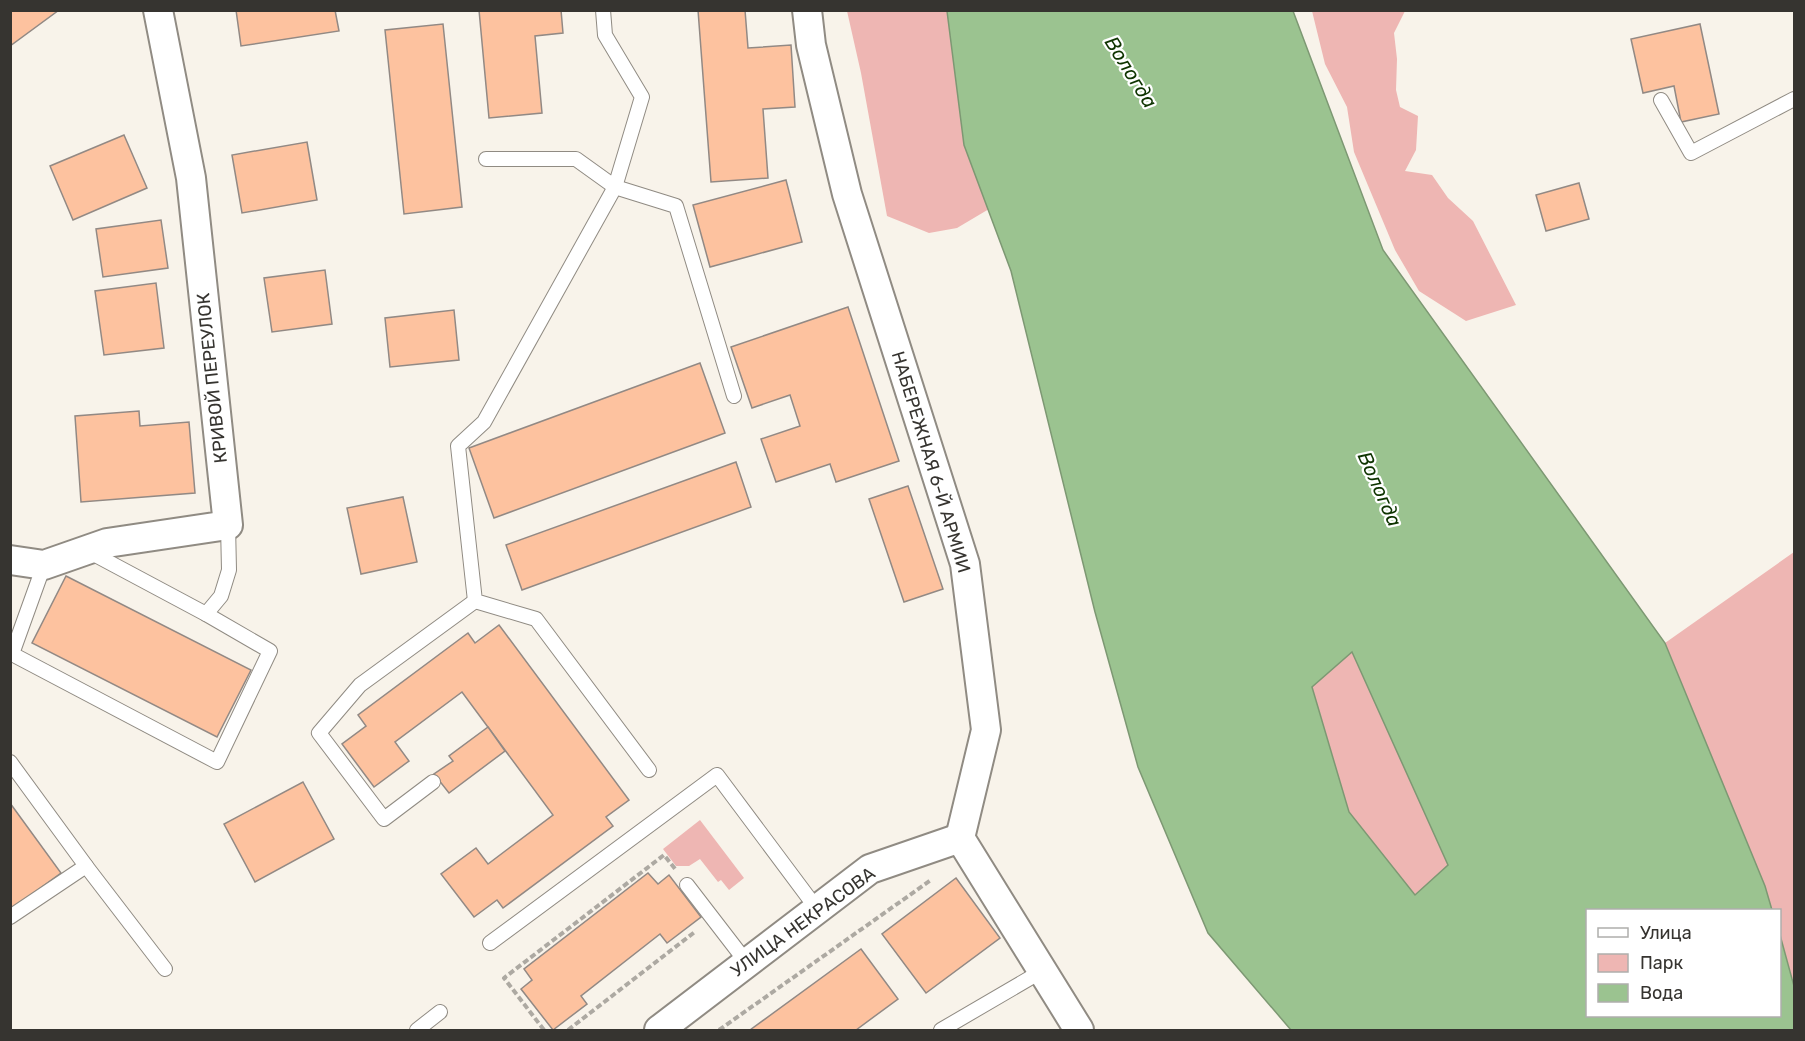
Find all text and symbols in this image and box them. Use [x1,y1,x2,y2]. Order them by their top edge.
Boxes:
water label: Вологда [1100,32,1162,112]
street label: КРИВОЙ ПЕРЕУЛОК [192,292,232,464]
street label: НАБЕРЕЖНАЯ 6-Й АРМИИ [887,348,975,576]
water label: Вологда [1353,448,1407,531]
street label: УЛИЦА НЕКРАСОВА [727,862,879,982]
legend [1586,909,1781,1017]
text: Улица [1640,922,1692,944]
text: Парк [1640,952,1684,974]
text: Вода [1640,982,1683,1004]

